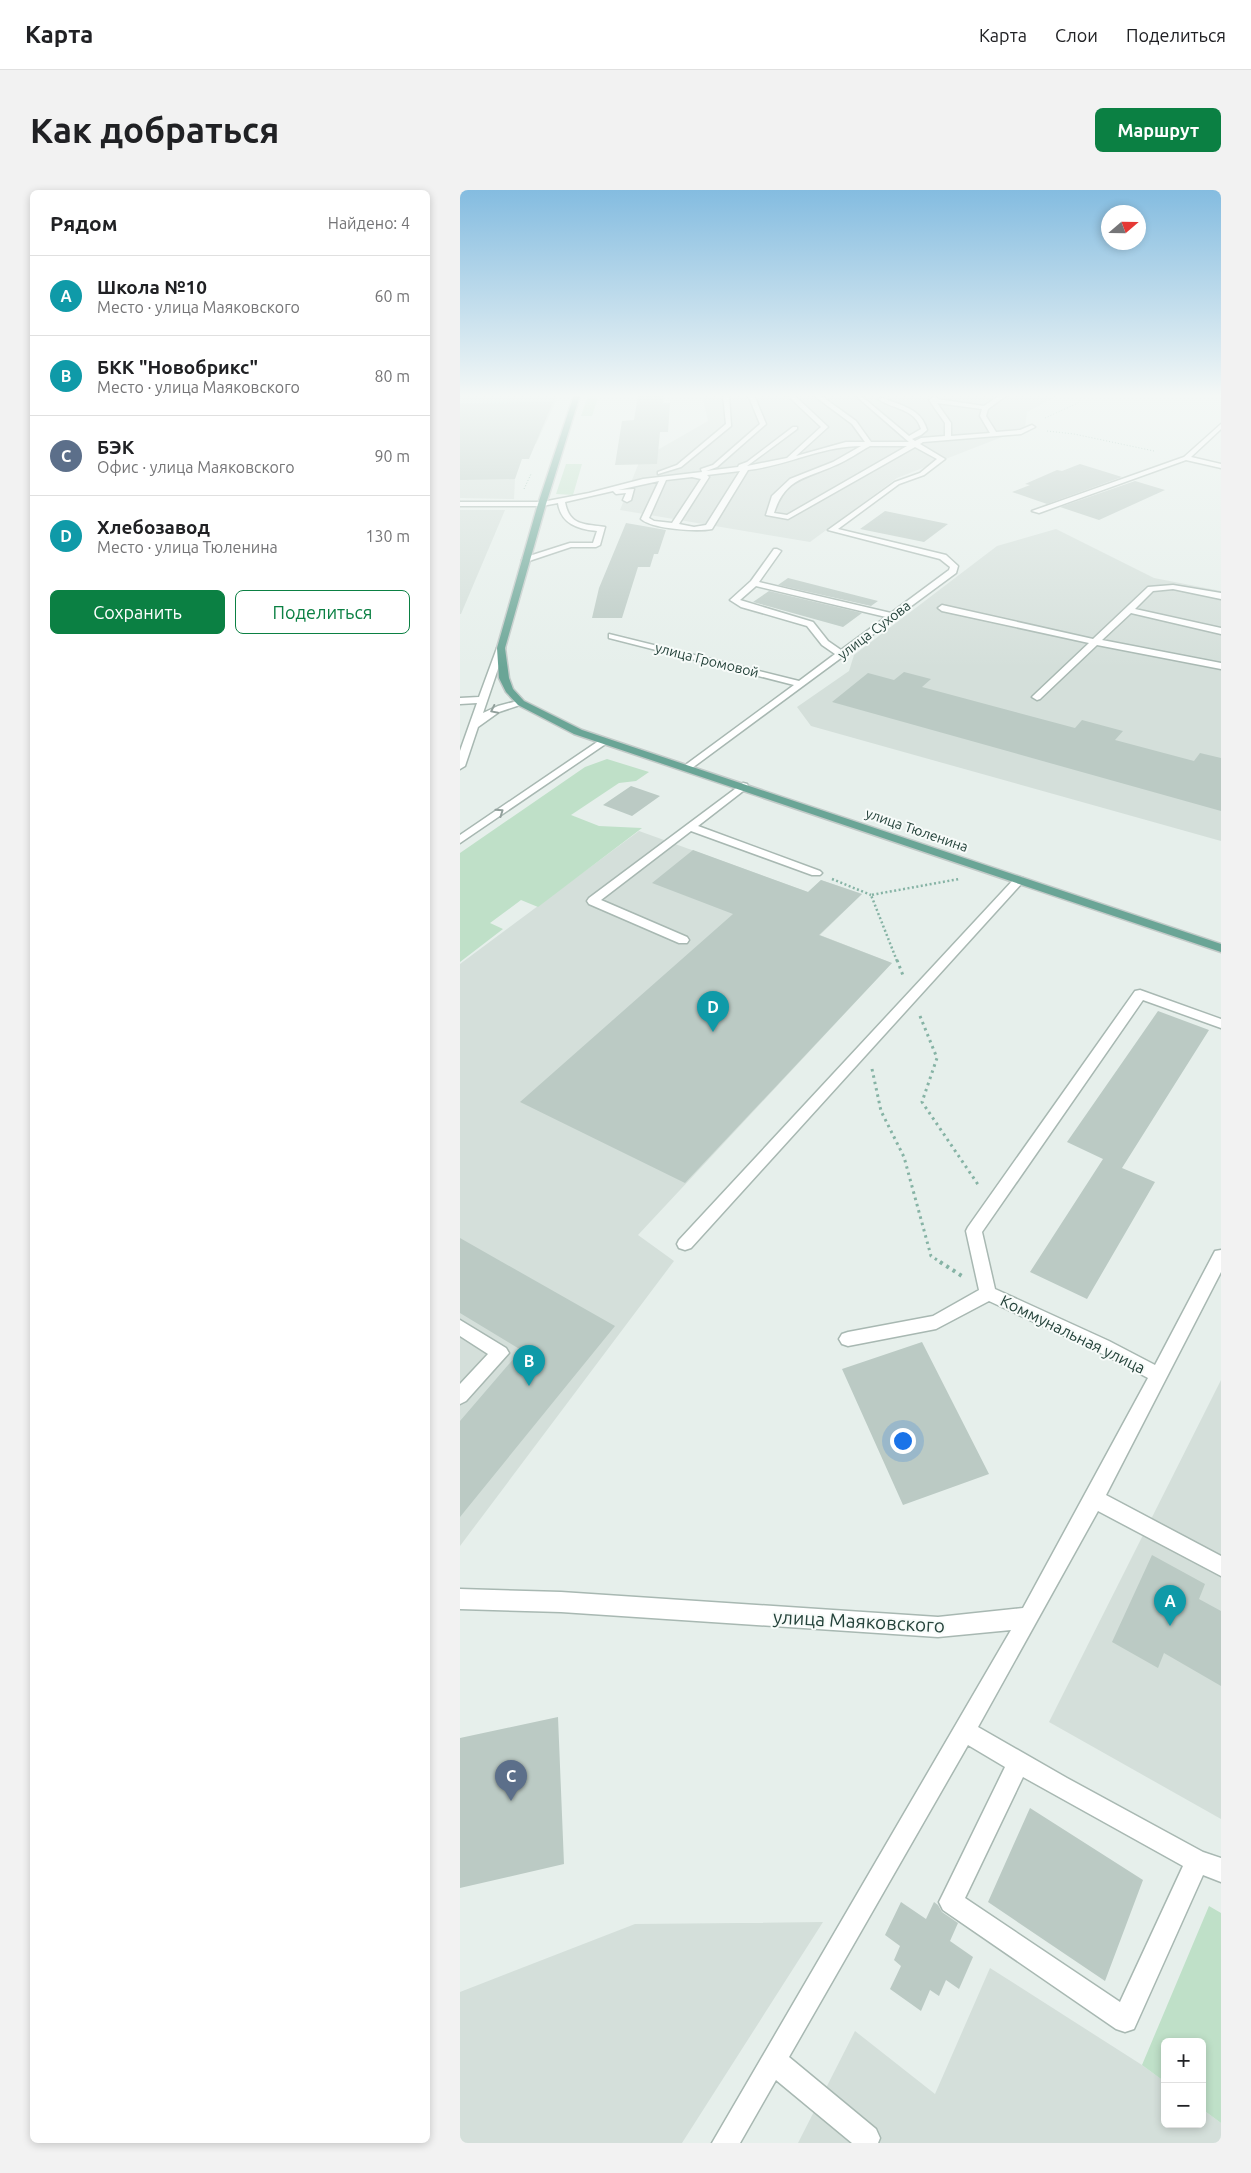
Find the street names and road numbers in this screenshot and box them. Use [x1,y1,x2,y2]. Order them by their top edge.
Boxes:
street label: улица Сухова [834,597,914,663]
street label: улица Громовой [653,639,761,681]
street label: улица Тюленина [864,805,970,855]
street label: Коммунальная улица [998,1291,1148,1377]
street label: улица Маяковского [773,1606,945,1636]

